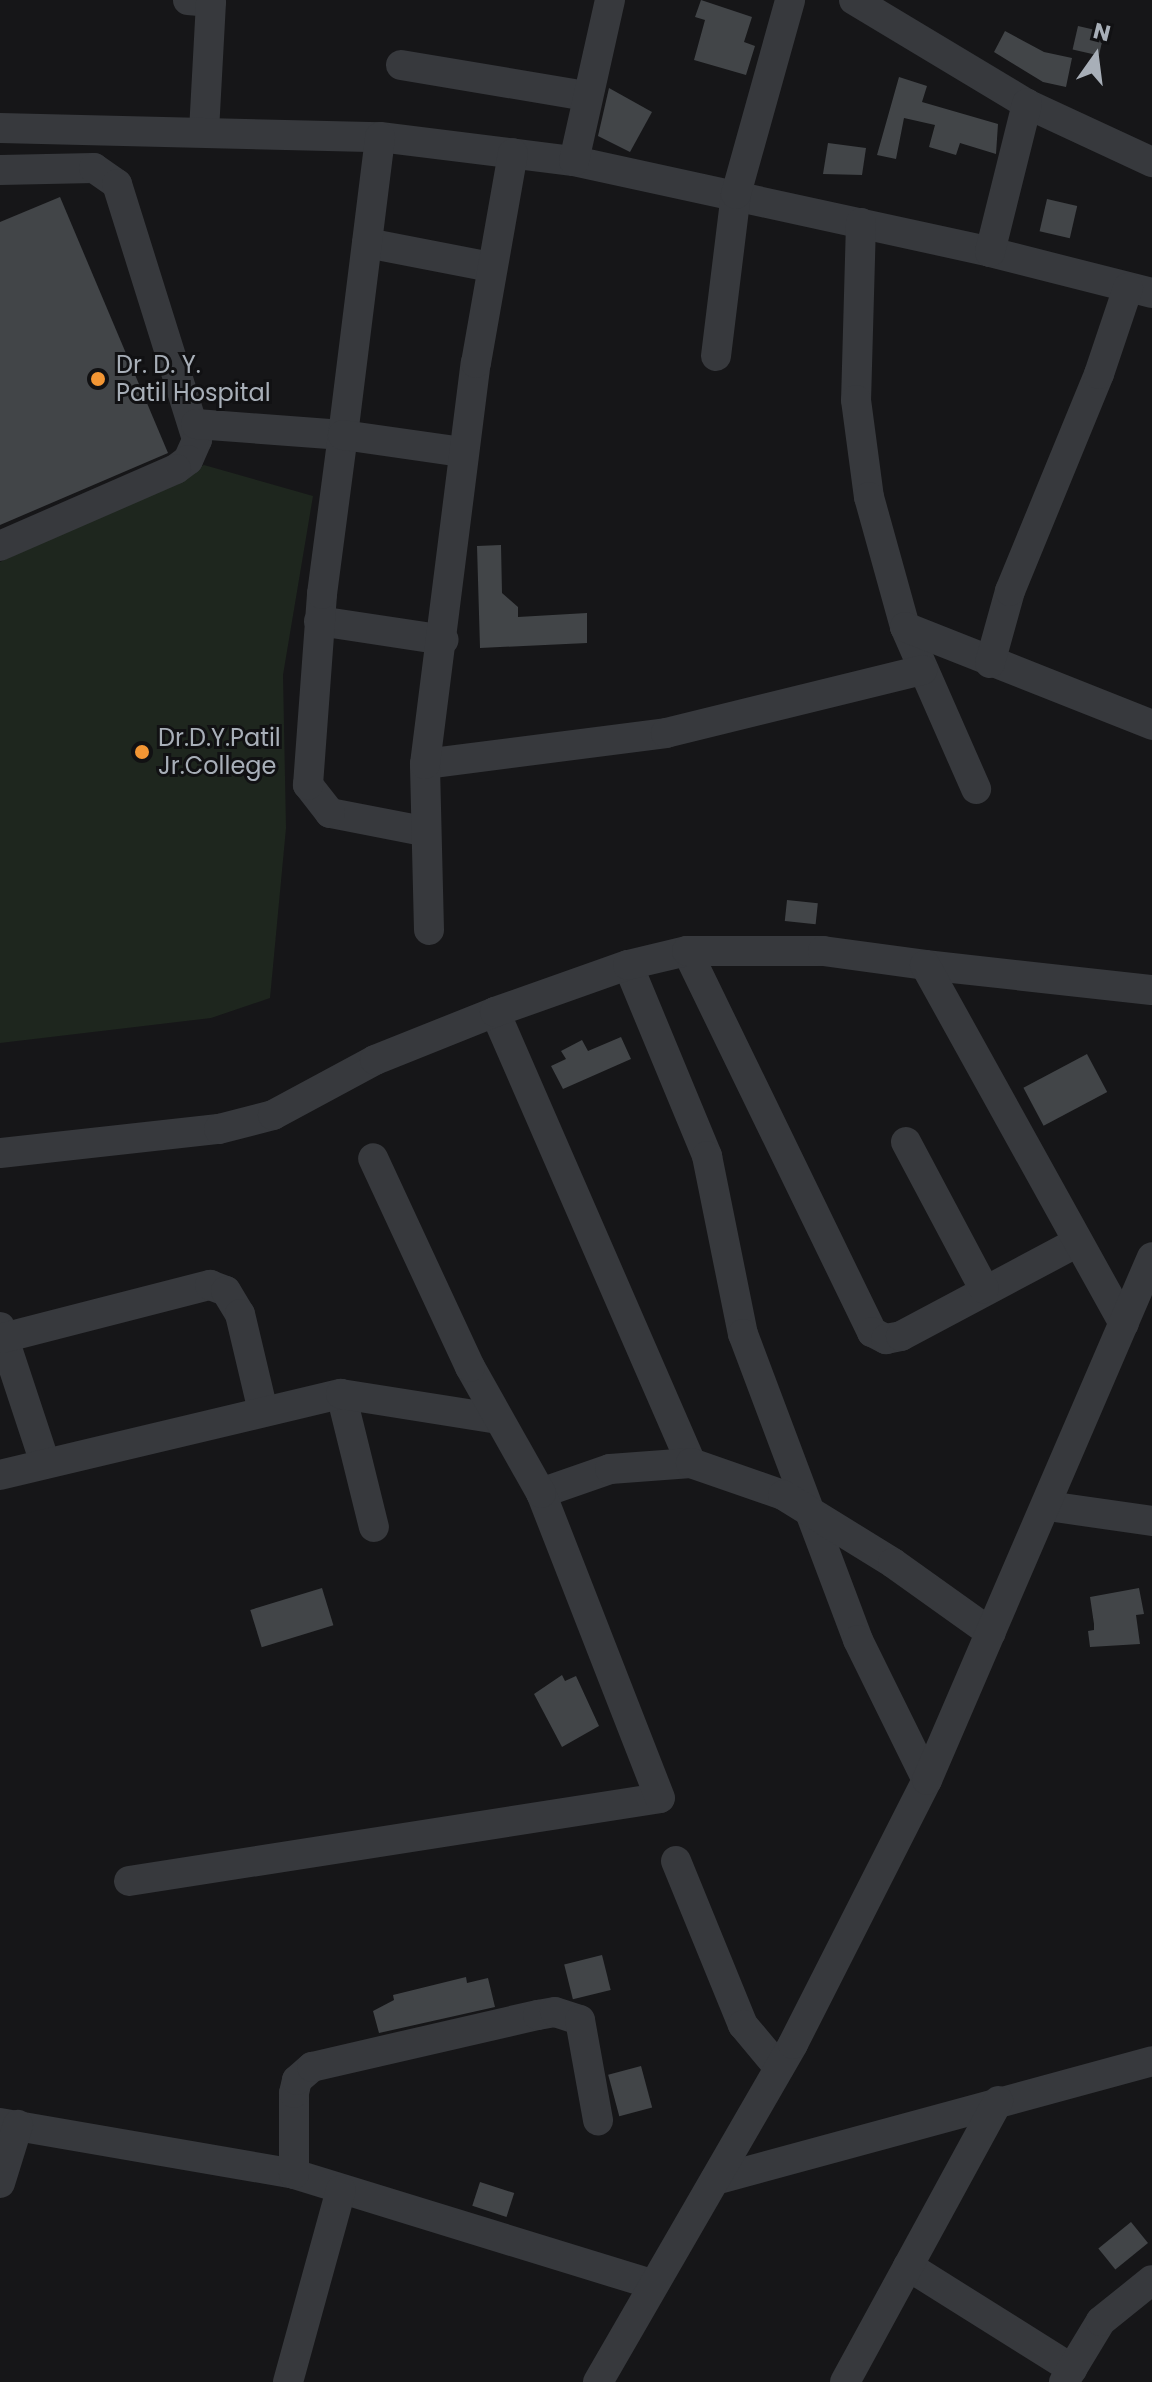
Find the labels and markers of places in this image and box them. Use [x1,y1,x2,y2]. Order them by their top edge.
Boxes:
place label: Dr. D. Y. Patil Hospital [116,351,271,407]
marker: Dr. D. Y. Patil Hospital [87,368,109,390]
place label: Dr.D.Y.Patil Jr.College [158,724,281,780]
marker: Dr.D.Y.Patil Jr.College [133,743,151,761]

